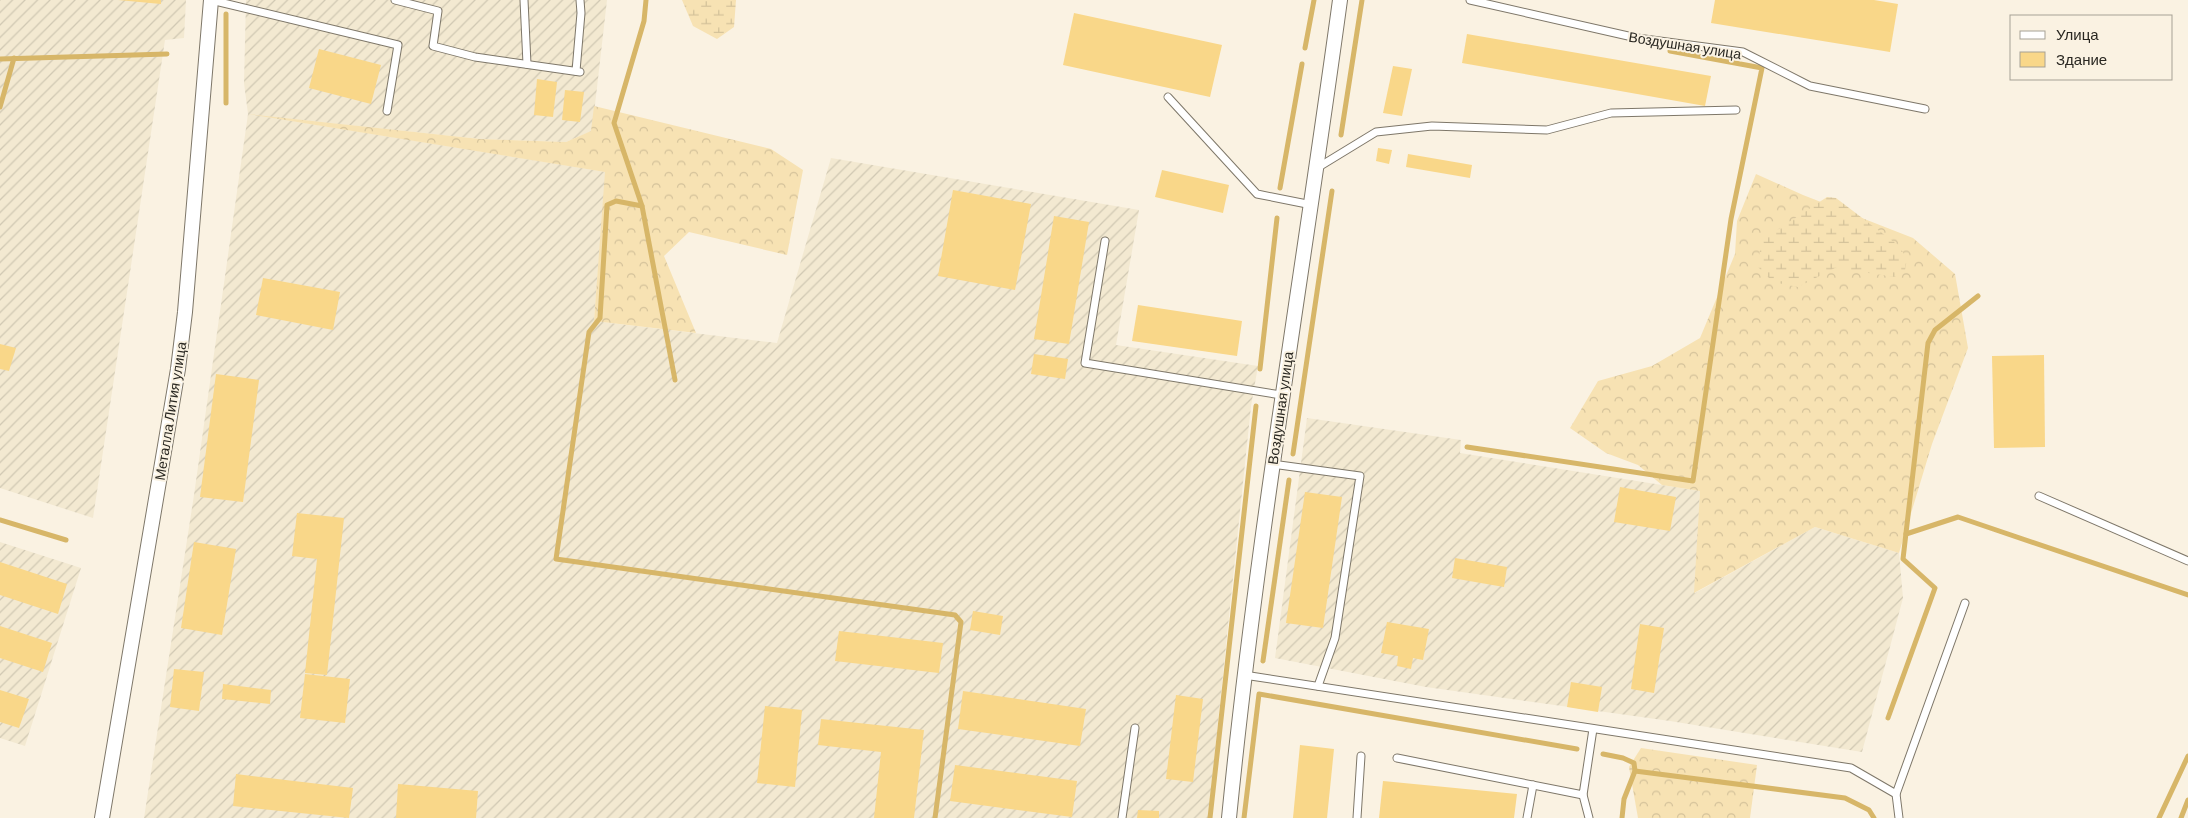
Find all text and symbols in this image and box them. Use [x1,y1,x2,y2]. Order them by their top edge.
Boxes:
legend [2010,15,2173,80]
text: Улица [2056,25,2099,43]
street label: Воздушная улица [1627,28,1743,62]
text: Здание [2056,50,2107,68]
street label: Металла Лития улица [151,340,189,482]
street label: Воздушная улица [1264,350,1296,466]

